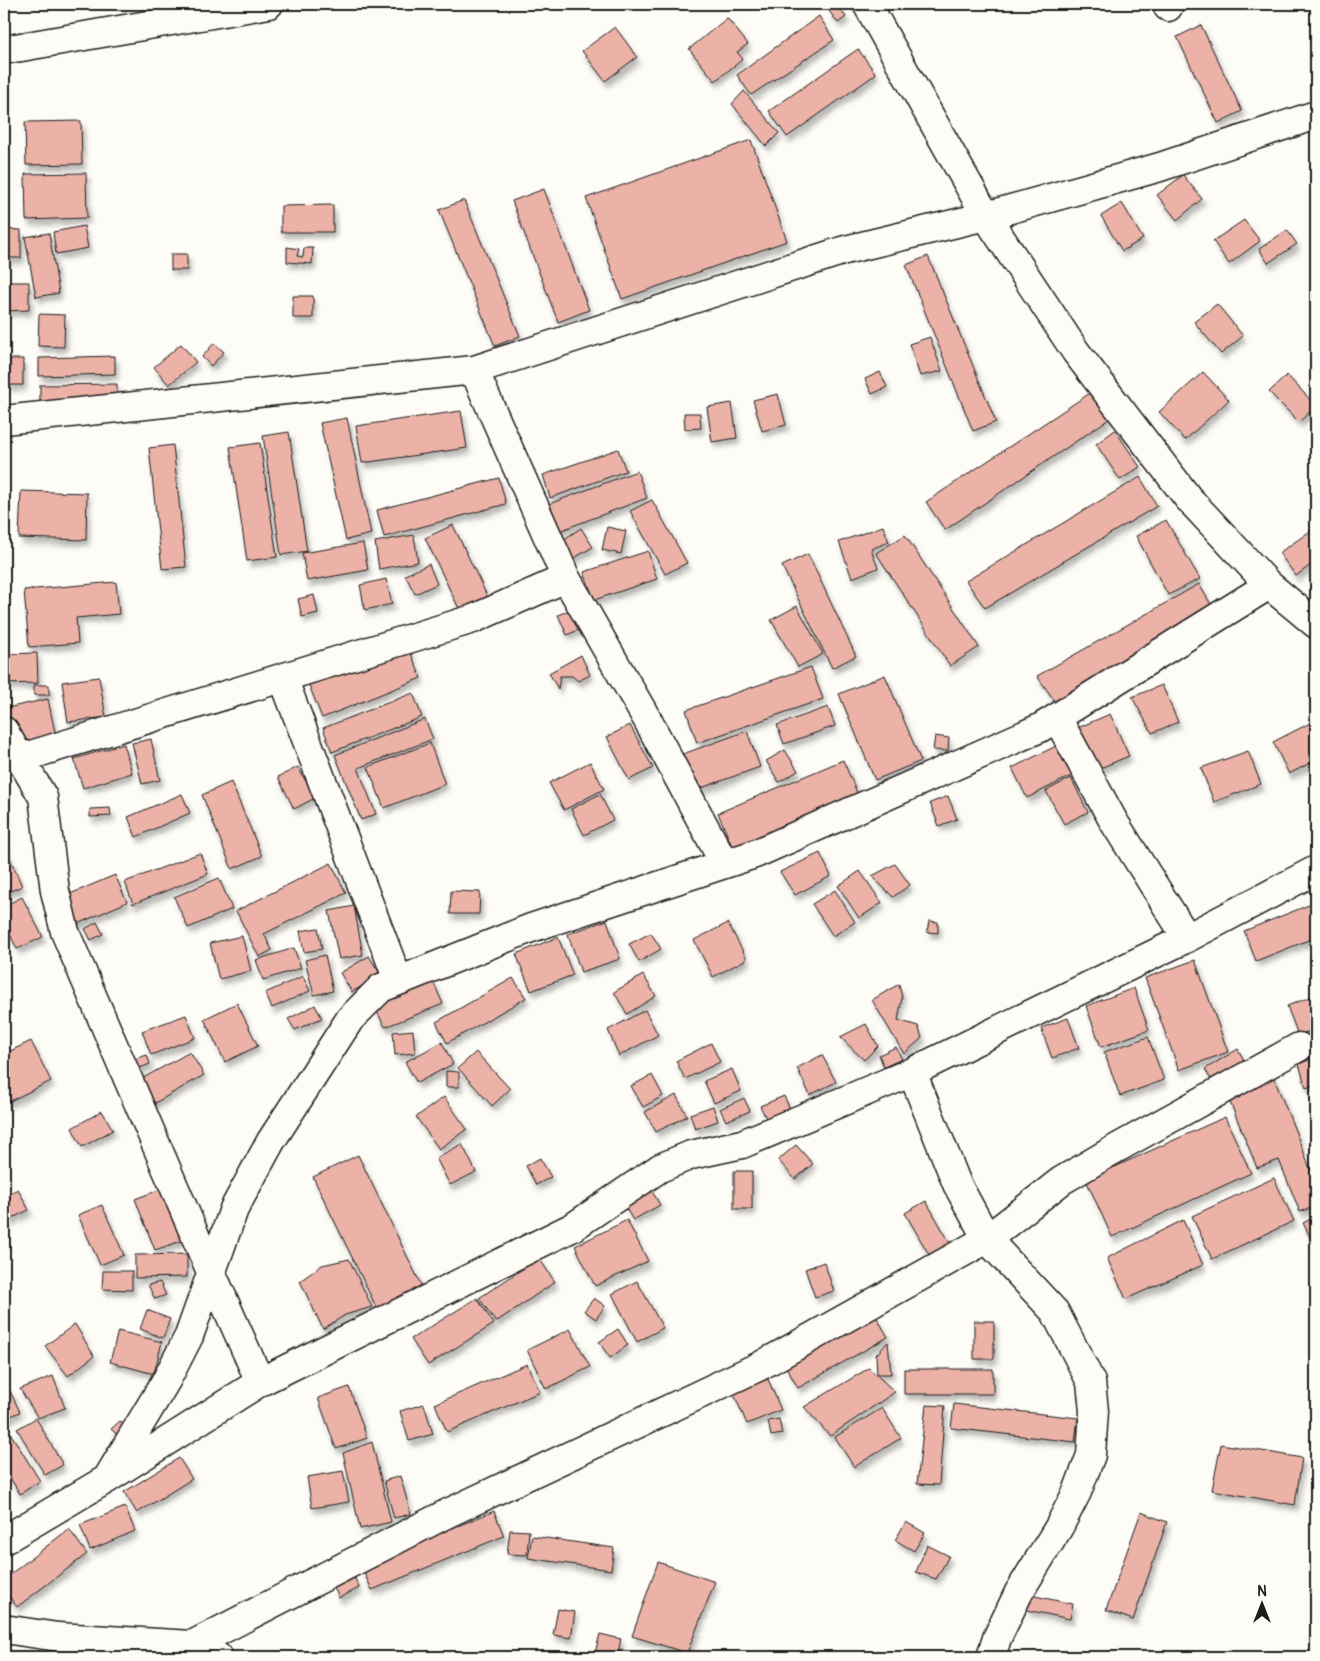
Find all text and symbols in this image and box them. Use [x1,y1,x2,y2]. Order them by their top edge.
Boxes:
north arrow [1238,1578,1288,1628]
text: N [1257,1583,1267,1600]

